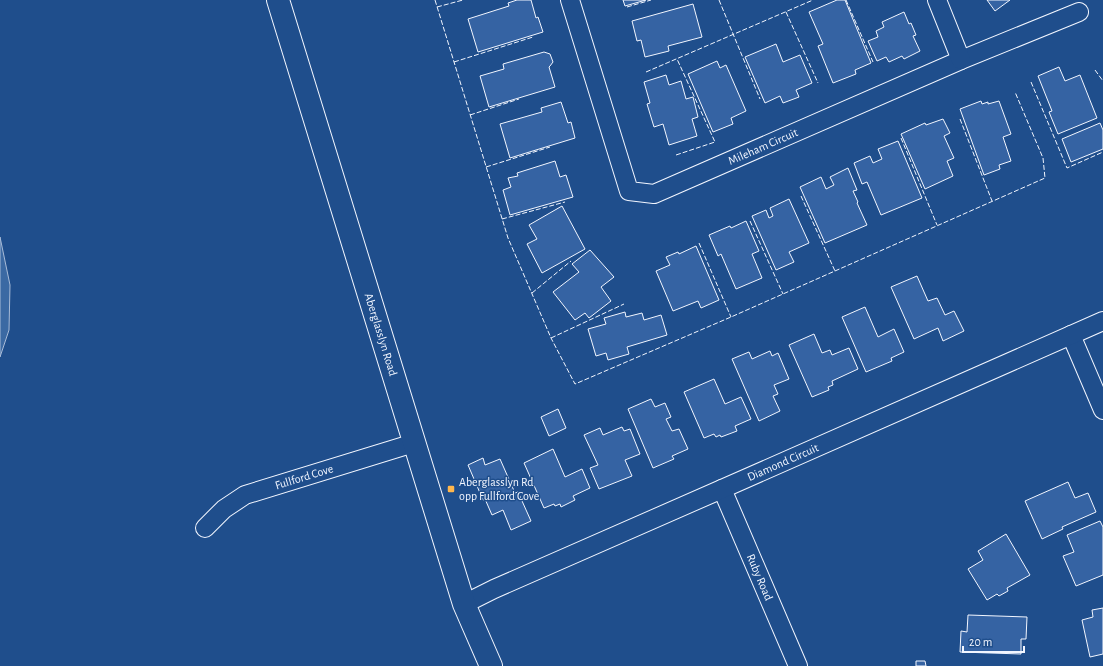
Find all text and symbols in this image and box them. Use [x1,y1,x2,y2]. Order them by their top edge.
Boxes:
street label: Mileham Circuit [726,126,800,167]
street label: Aberglasslyn Road [363,292,399,377]
street label: Diamond Circuit [745,441,820,483]
street label: Fullford Cove [274,462,335,491]
place label: Aberglasslyn Rd opp Fullford Cove [459,476,539,502]
marker: Aberglasslyn Rd opp Fullford Cove [446,484,456,494]
street label: Ruby Road [745,552,775,602]
scale bar [963,628,1024,654]
text: 20 m [969,636,992,648]

